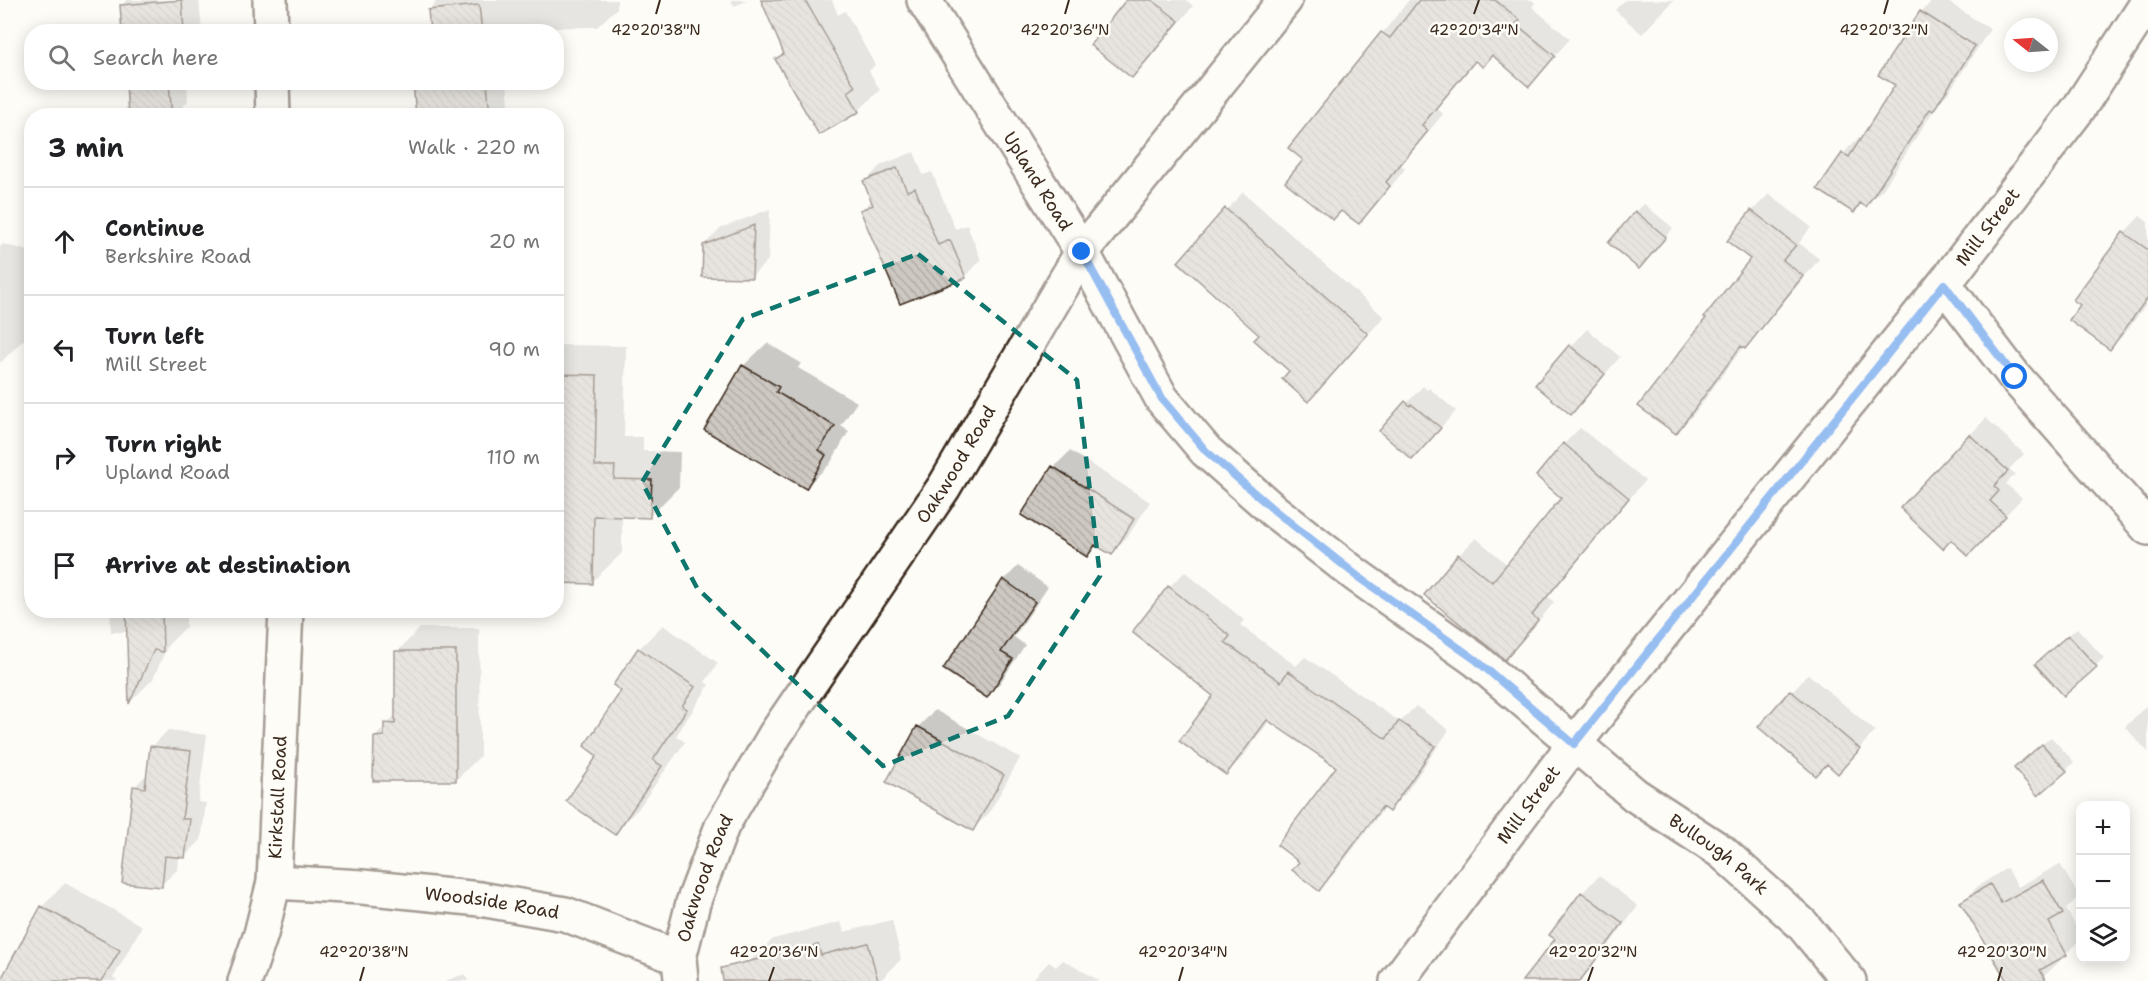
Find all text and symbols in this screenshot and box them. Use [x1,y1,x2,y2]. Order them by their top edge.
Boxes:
north arrow [2004,18,2058,72]
text: 42°20'38"N [611,20,701,40]
text: 42°20'36"N [1021,20,1109,40]
text: 42°20'34"N [1429,20,1519,40]
text: 42°20'32"N [1840,20,1928,40]
search box [24,24,564,90]
icon: search [45,41,78,74]
text: Search here [93,43,219,72]
street label: Upland Road [998,127,1078,235]
text: 3 min [48,130,124,165]
text: Walk · 220 m [408,134,540,160]
street label: Mill Street [1950,183,2025,271]
text: Continue [105,214,205,243]
icon: ahead [48,225,81,258]
text: 20 m [489,228,540,254]
route end [1068,238,1094,264]
text: Berkshire Road [105,243,251,269]
text: Turn left [105,322,204,351]
icon: left [48,333,81,366]
text: 90 m [488,336,540,362]
text: Mill Street [105,351,207,377]
route start [2001,363,2027,389]
street label: Oakwood Road [911,401,1001,528]
text: Turn right [105,430,222,459]
icon: right [48,441,81,474]
text: 110 m [486,444,540,470]
text: Upland Road [105,459,230,485]
icon: arrive [48,549,81,582]
text: Arrive at destination [105,551,351,580]
street label: Kirkstall Road [263,735,292,860]
street label: Mill Street [1491,761,1566,849]
map controls [2076,801,2130,963]
button: + [2076,801,2130,855]
street label: Bullough Park [1664,808,1774,900]
street label: Oakwood Road [672,809,738,945]
button: − [2076,855,2130,909]
street label: Woodside Road [423,881,561,925]
button: layers [2076,909,2130,963]
text: 42°20'38"N [319,942,409,962]
text: 42°20'36"N [730,942,818,962]
text: 42°20'34"N [1138,942,1228,962]
text: 42°20'32"N [1549,942,1637,962]
text: 42°20'30"N [1957,942,2047,962]

